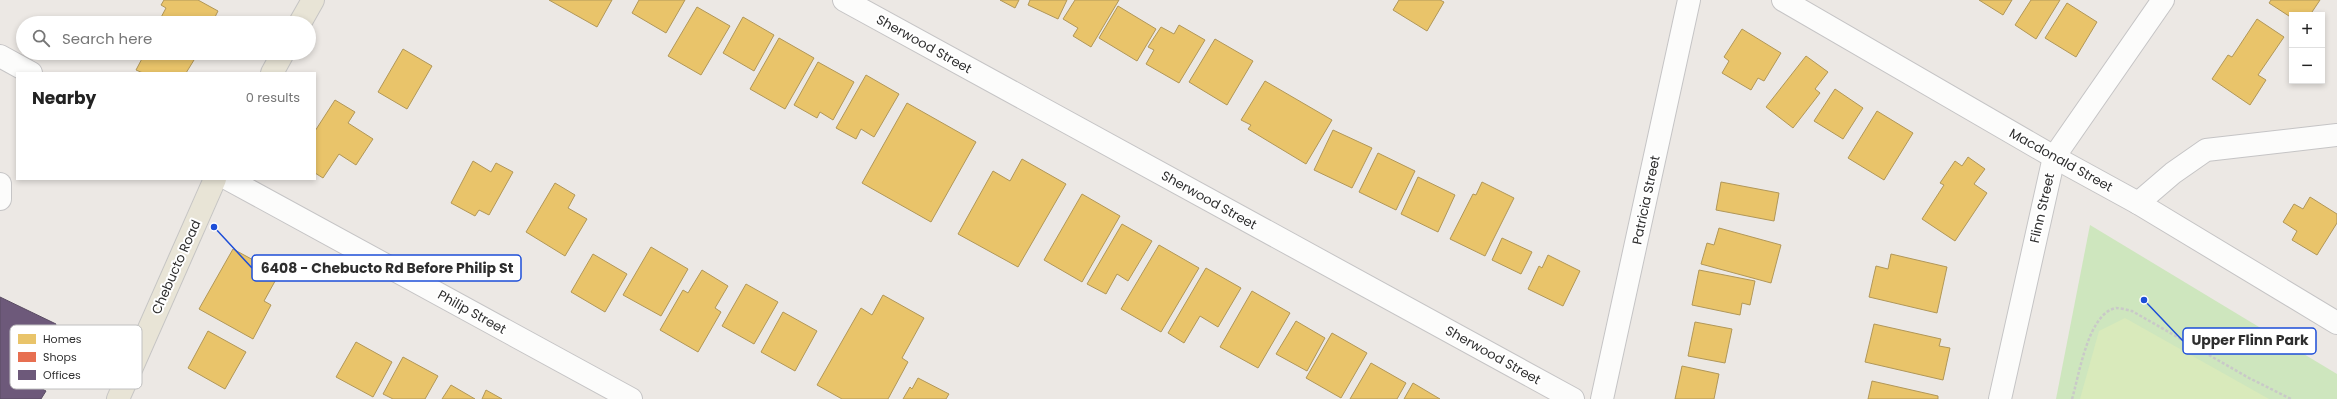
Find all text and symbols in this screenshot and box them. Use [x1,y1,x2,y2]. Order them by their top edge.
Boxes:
street label: Sherwood Street [873,10,975,78]
map controls [2289,12,2325,84]
button: + [2289,12,2325,48]
search box [16,16,316,60]
icon: search [30,27,52,49]
text: Search here [62,28,152,49]
button: − [2289,48,2325,84]
text: Nearby [32,86,96,110]
text: 0 results [246,88,300,107]
street label: Macdonald Street [2006,124,2116,196]
street label: Patricia Street [1627,154,1665,246]
street label: Sherwood Street [1158,166,1260,234]
street label: Flinn Street [2025,171,2059,245]
street label: Chebucto Road [147,217,205,317]
callout: 6408 - Chebucto Rd Before Philip St [252,255,521,281]
text: 6408 - Chebucto Rd Before Philip St [261,258,514,278]
street label: Philip Street [434,285,510,339]
street label: Sherwood Street [1442,321,1544,389]
legend [10,325,142,389]
callout: Upper Flinn Park [2183,328,2316,354]
text: Upper Flinn Park [2191,330,2309,350]
text: Homes [43,331,82,347]
text: Shops [43,349,77,365]
text: Offices [43,367,81,383]

